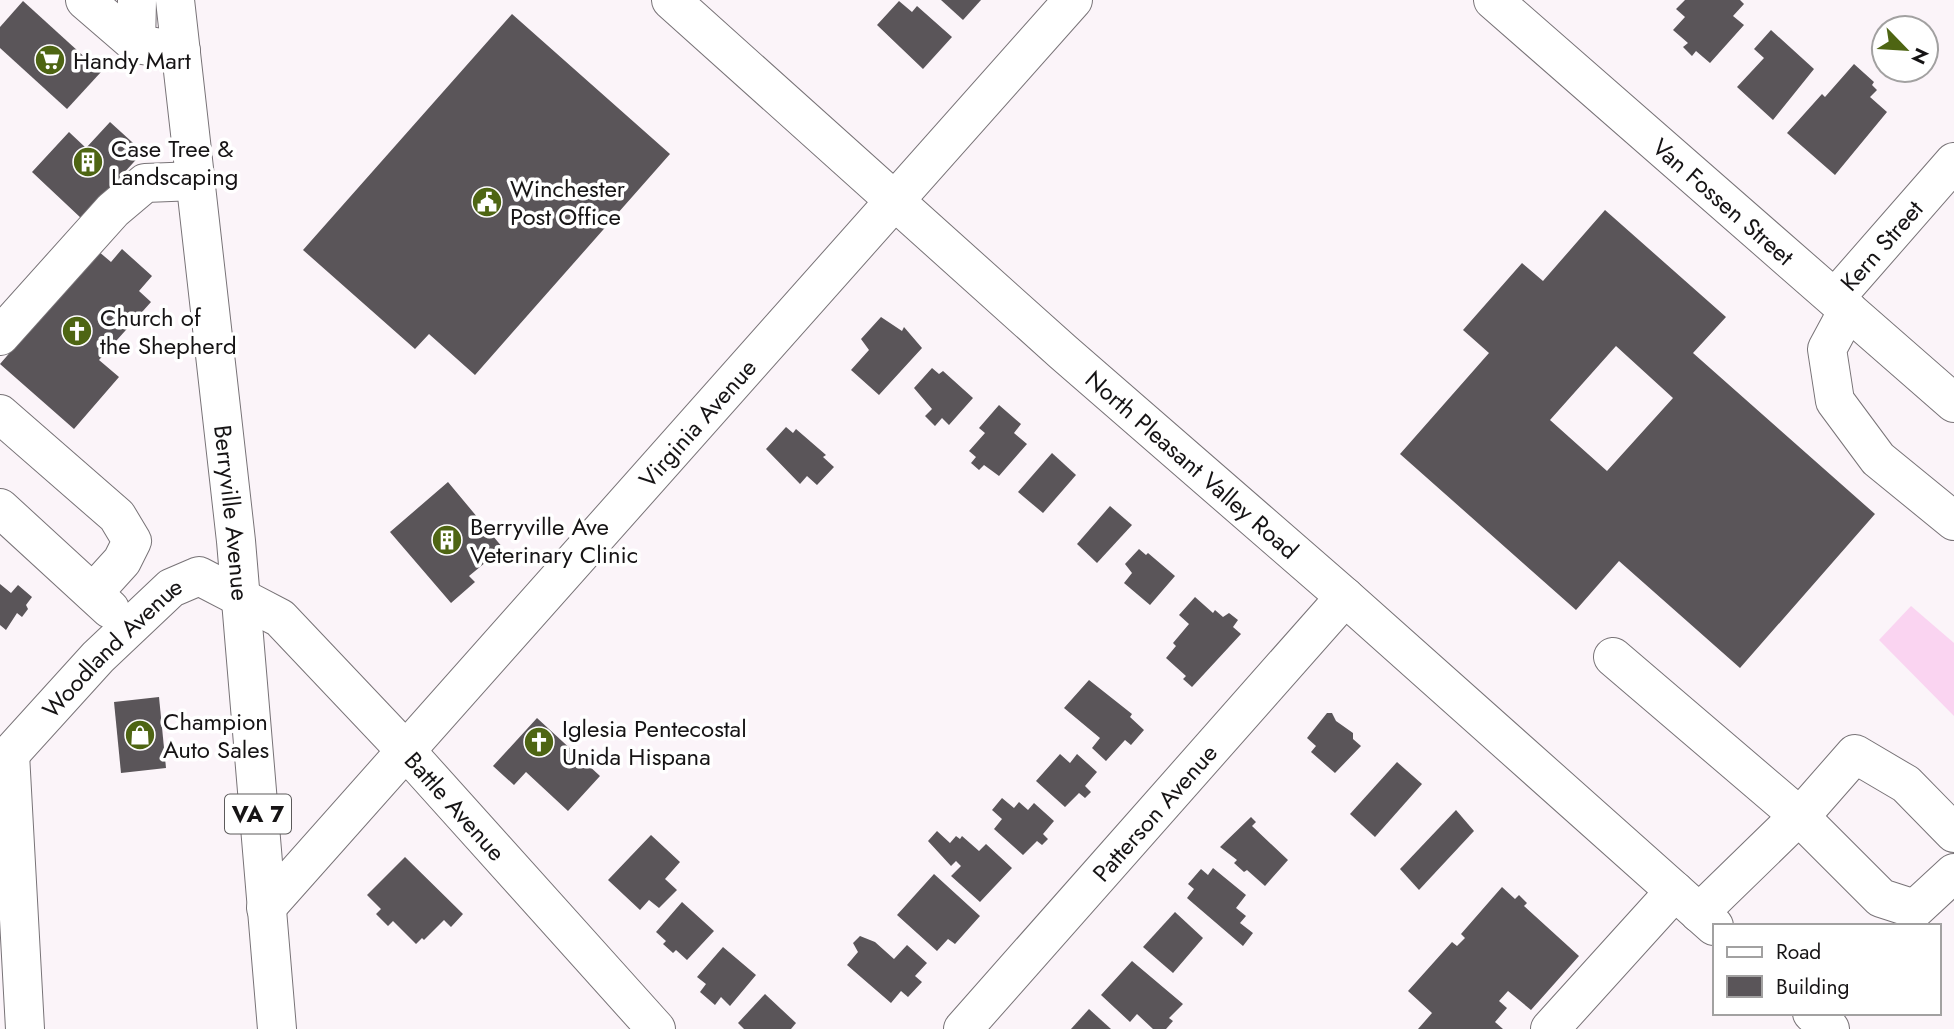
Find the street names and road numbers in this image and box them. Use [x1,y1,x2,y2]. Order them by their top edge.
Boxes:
street label: Van Fossen Street [1645,130,1802,273]
street label: Kern Street [1832,192,1931,298]
street label: Virginia Avenue [630,351,764,495]
street label: North Pleasant Valley Road [1078,362,1307,567]
street label: Berryville Avenue [206,423,258,602]
street label: Woodland Avenue [34,568,187,725]
street label: Patterson Avenue [1084,736,1225,889]
street label: Battle Avenue [397,743,514,868]
road number: VA 7 [225,794,291,834]

